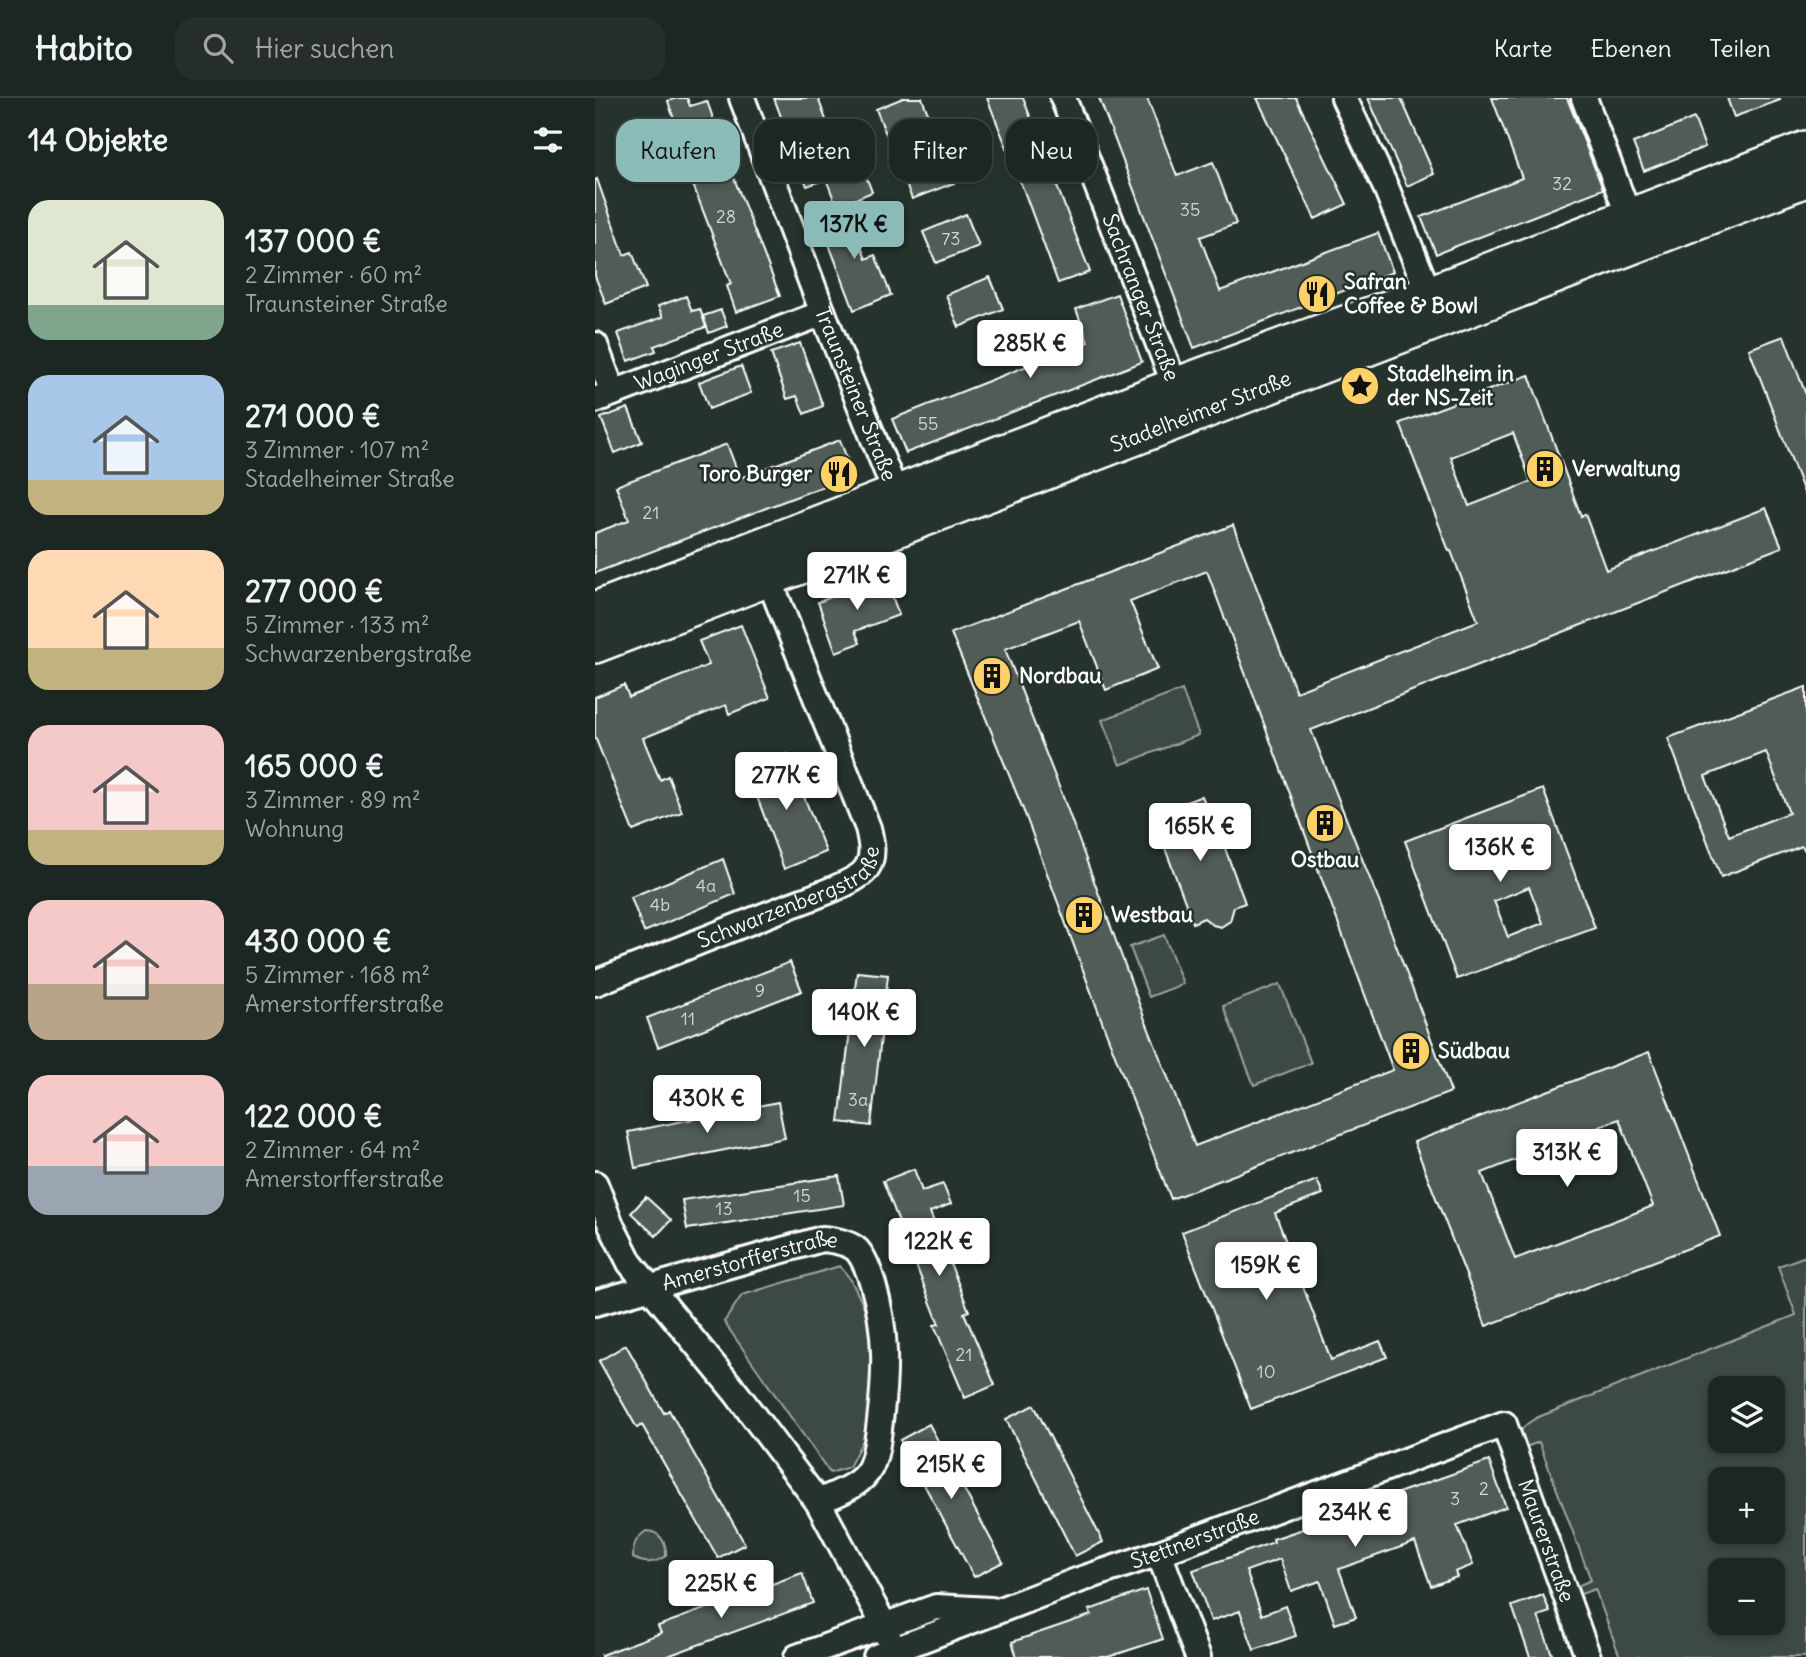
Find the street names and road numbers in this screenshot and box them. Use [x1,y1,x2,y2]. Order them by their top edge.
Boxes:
street label: Sachranger Straße [1096,210,1186,385]
street label: Traunsteiner Straße [809,303,903,485]
street label: Waginger Straße [631,315,787,397]
street label: Stadelheimer Straße [1106,364,1295,458]
street label: Schwarzenbergstraße [693,846,885,954]
street label: Amerstorfferstraße [659,1224,840,1296]
street label: Maurerstraße [1512,1476,1581,1606]
street label: Stettnerstraße [1127,1503,1263,1575]

